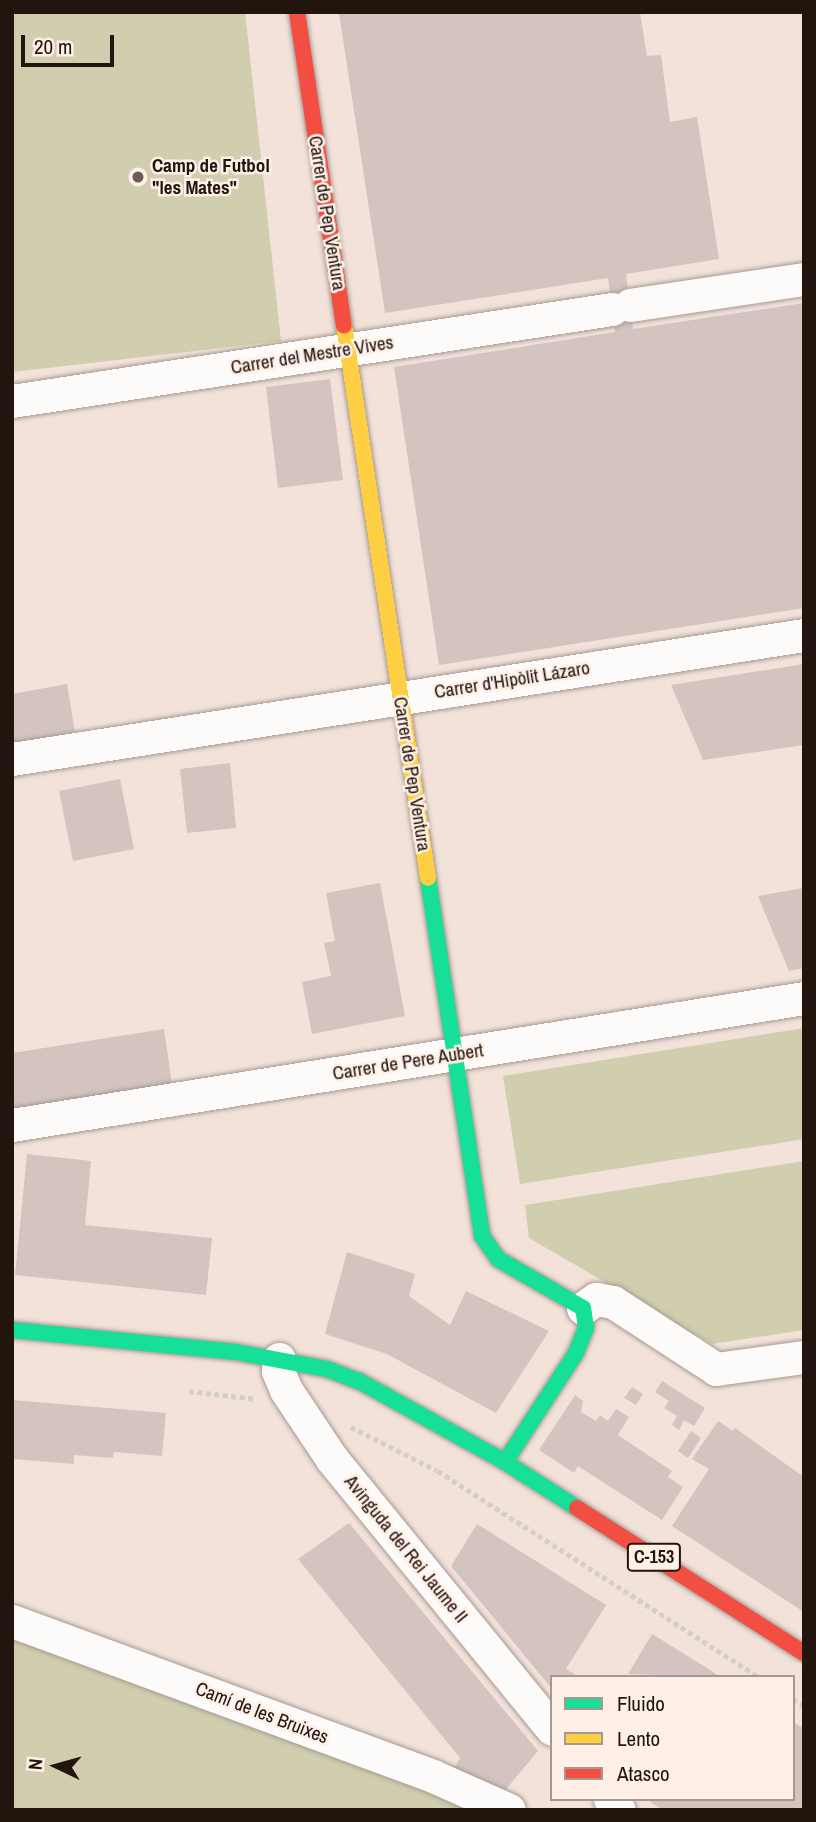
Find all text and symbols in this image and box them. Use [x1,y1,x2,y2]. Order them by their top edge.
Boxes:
scale bar [24,21,117,65]
text: 20 m [34,32,72,61]
street label: Carrer de Pep Ventura [304,134,350,292]
place label: Camp de Futbol "les Mates" [152,155,270,199]
marker: Camp de Futbol "les Mates" [130,169,146,185]
street label: Carrer del Mestre Vives [229,331,395,379]
street label: Carrer d'Hipòlit Lázaro [433,656,591,704]
street label: Carrer de Pep Ventura [389,695,435,853]
street label: Carrer de Pere Aubert [331,1039,485,1085]
street label: Avinguda del Rei Jaume II [339,1471,473,1627]
road number: C-153 [626,1542,682,1572]
legend [550,1675,795,1801]
street label: Camí de les Bruixes [192,1677,332,1749]
text: Fluido [617,1689,665,1718]
text: Lento [617,1724,660,1753]
north arrow [21,1731,91,1801]
text: N [22,1757,49,1771]
text: Atasco [617,1759,670,1788]

